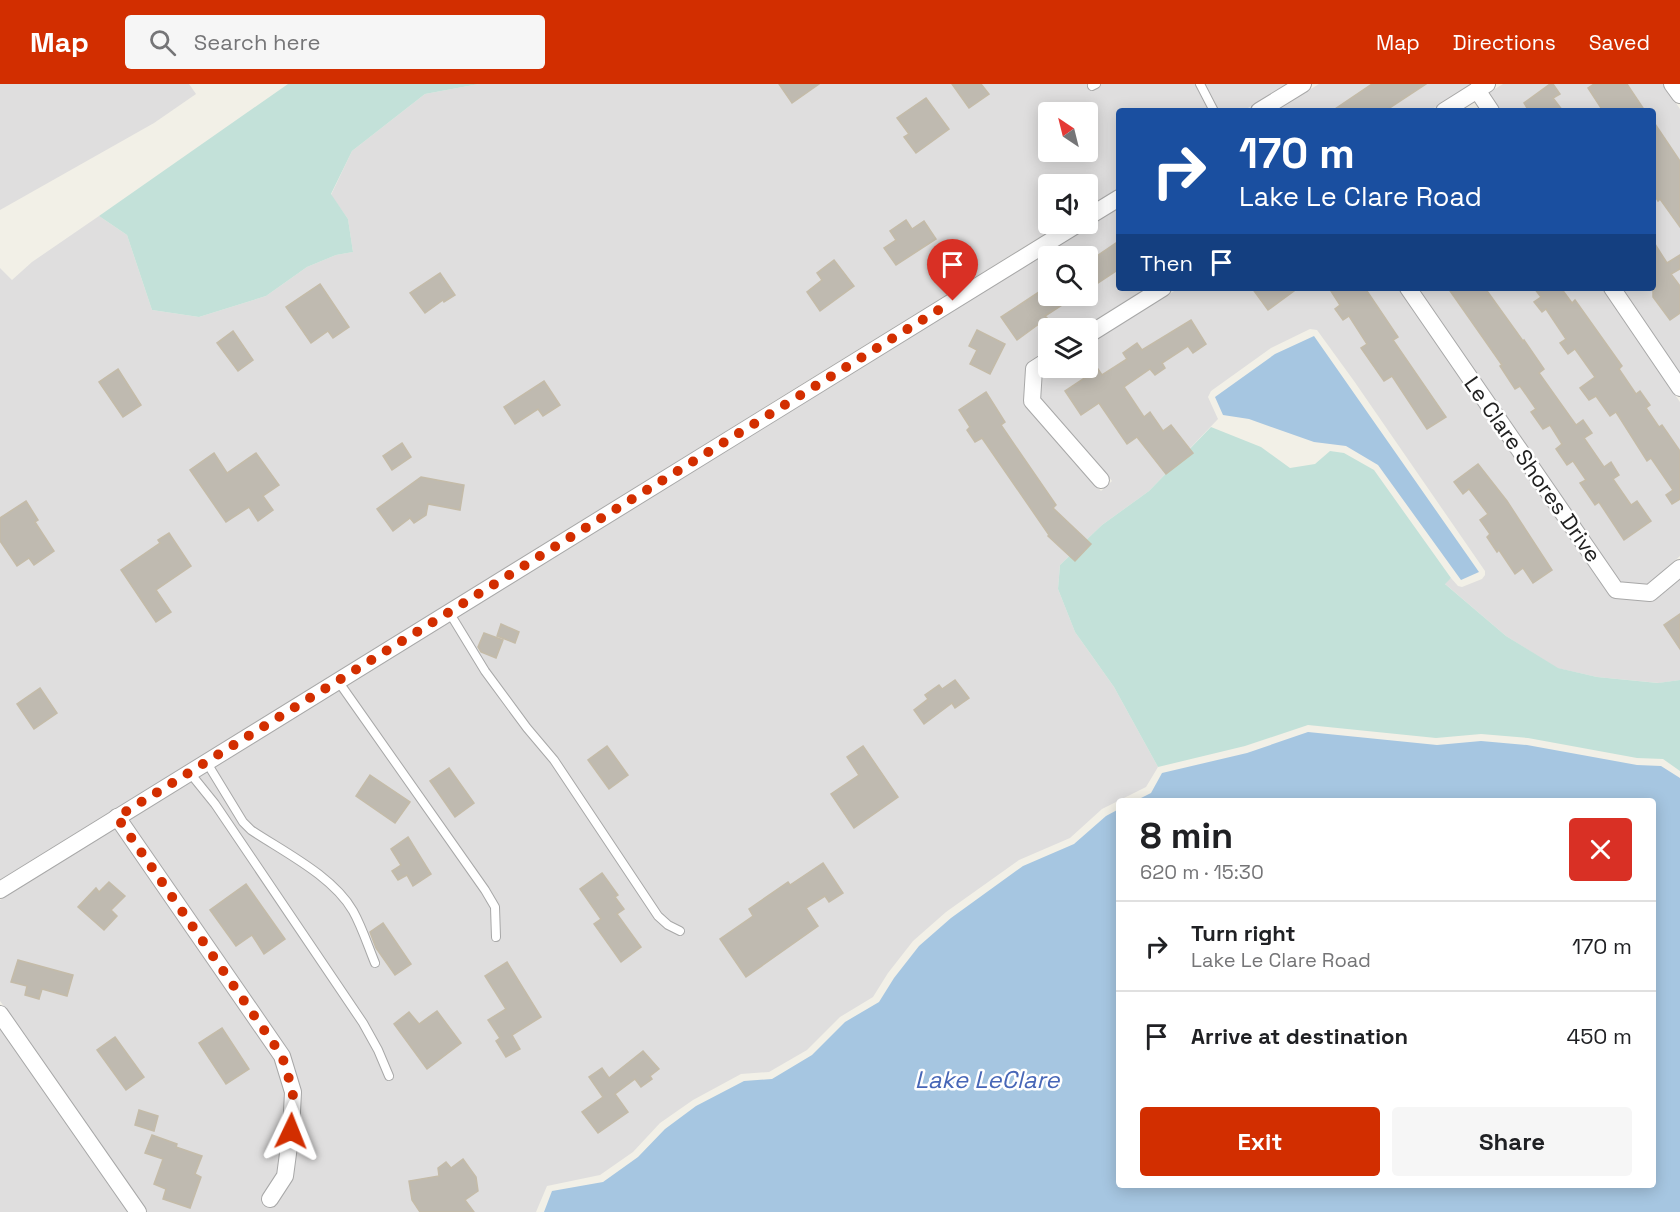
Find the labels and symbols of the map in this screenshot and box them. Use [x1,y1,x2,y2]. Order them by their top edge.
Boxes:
north arrow [1038,102,1098,162]
pin [927,239,978,301]
street label: Le Clare Shores Drive [1458,371,1608,567]
water label: Lake LeClare [915,1064,1060,1095]
position arrow [259,1099,323,1163]

